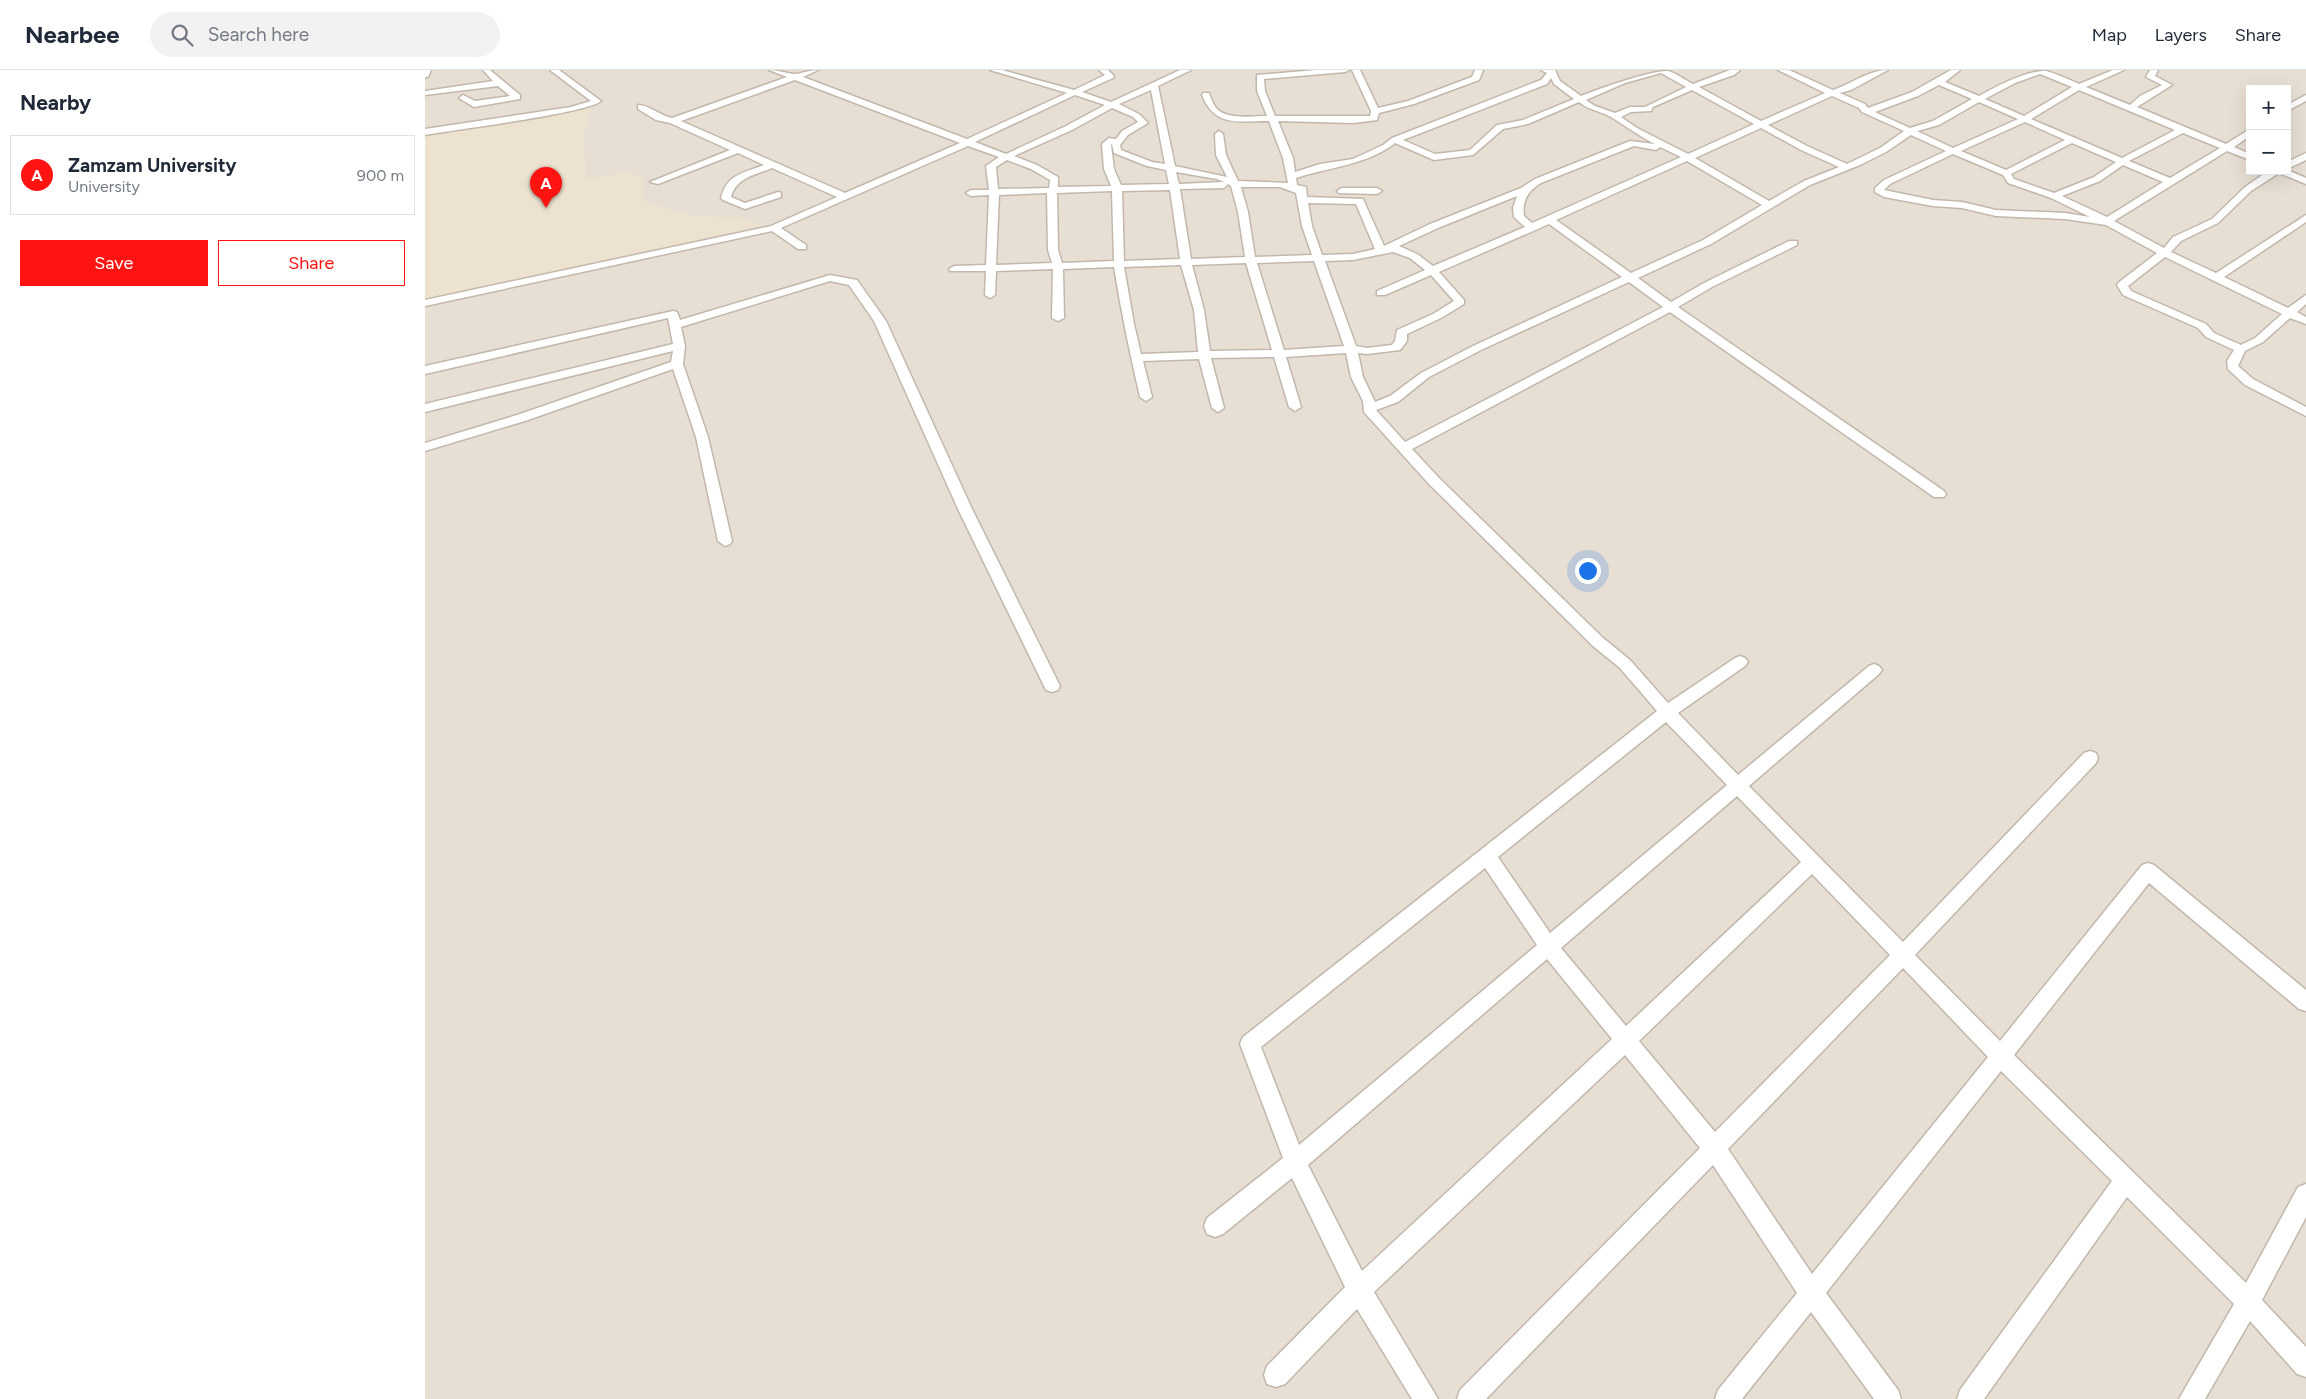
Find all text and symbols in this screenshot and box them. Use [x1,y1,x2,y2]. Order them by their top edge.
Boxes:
search box [150,12,500,57]
text: Nearbee [25,20,120,49]
icon: search [168,21,196,49]
text: Search here [208,23,309,46]
text: Map [2092,24,2127,46]
text: Layers [2155,24,2207,46]
text: Share [2235,24,2281,46]
map controls [2246,85,2291,175]
button: + [2246,85,2291,130]
text: Nearby [20,90,91,115]
button: − [2246,130,2291,175]
text: Zamzam University [68,154,237,177]
text: A [31,166,43,185]
text: 900 m [357,166,404,185]
pin: A [530,167,562,208]
text: University [68,177,140,196]
button: Save [20,240,208,286]
button: Share [218,240,405,286]
your location [1575,558,1601,584]

